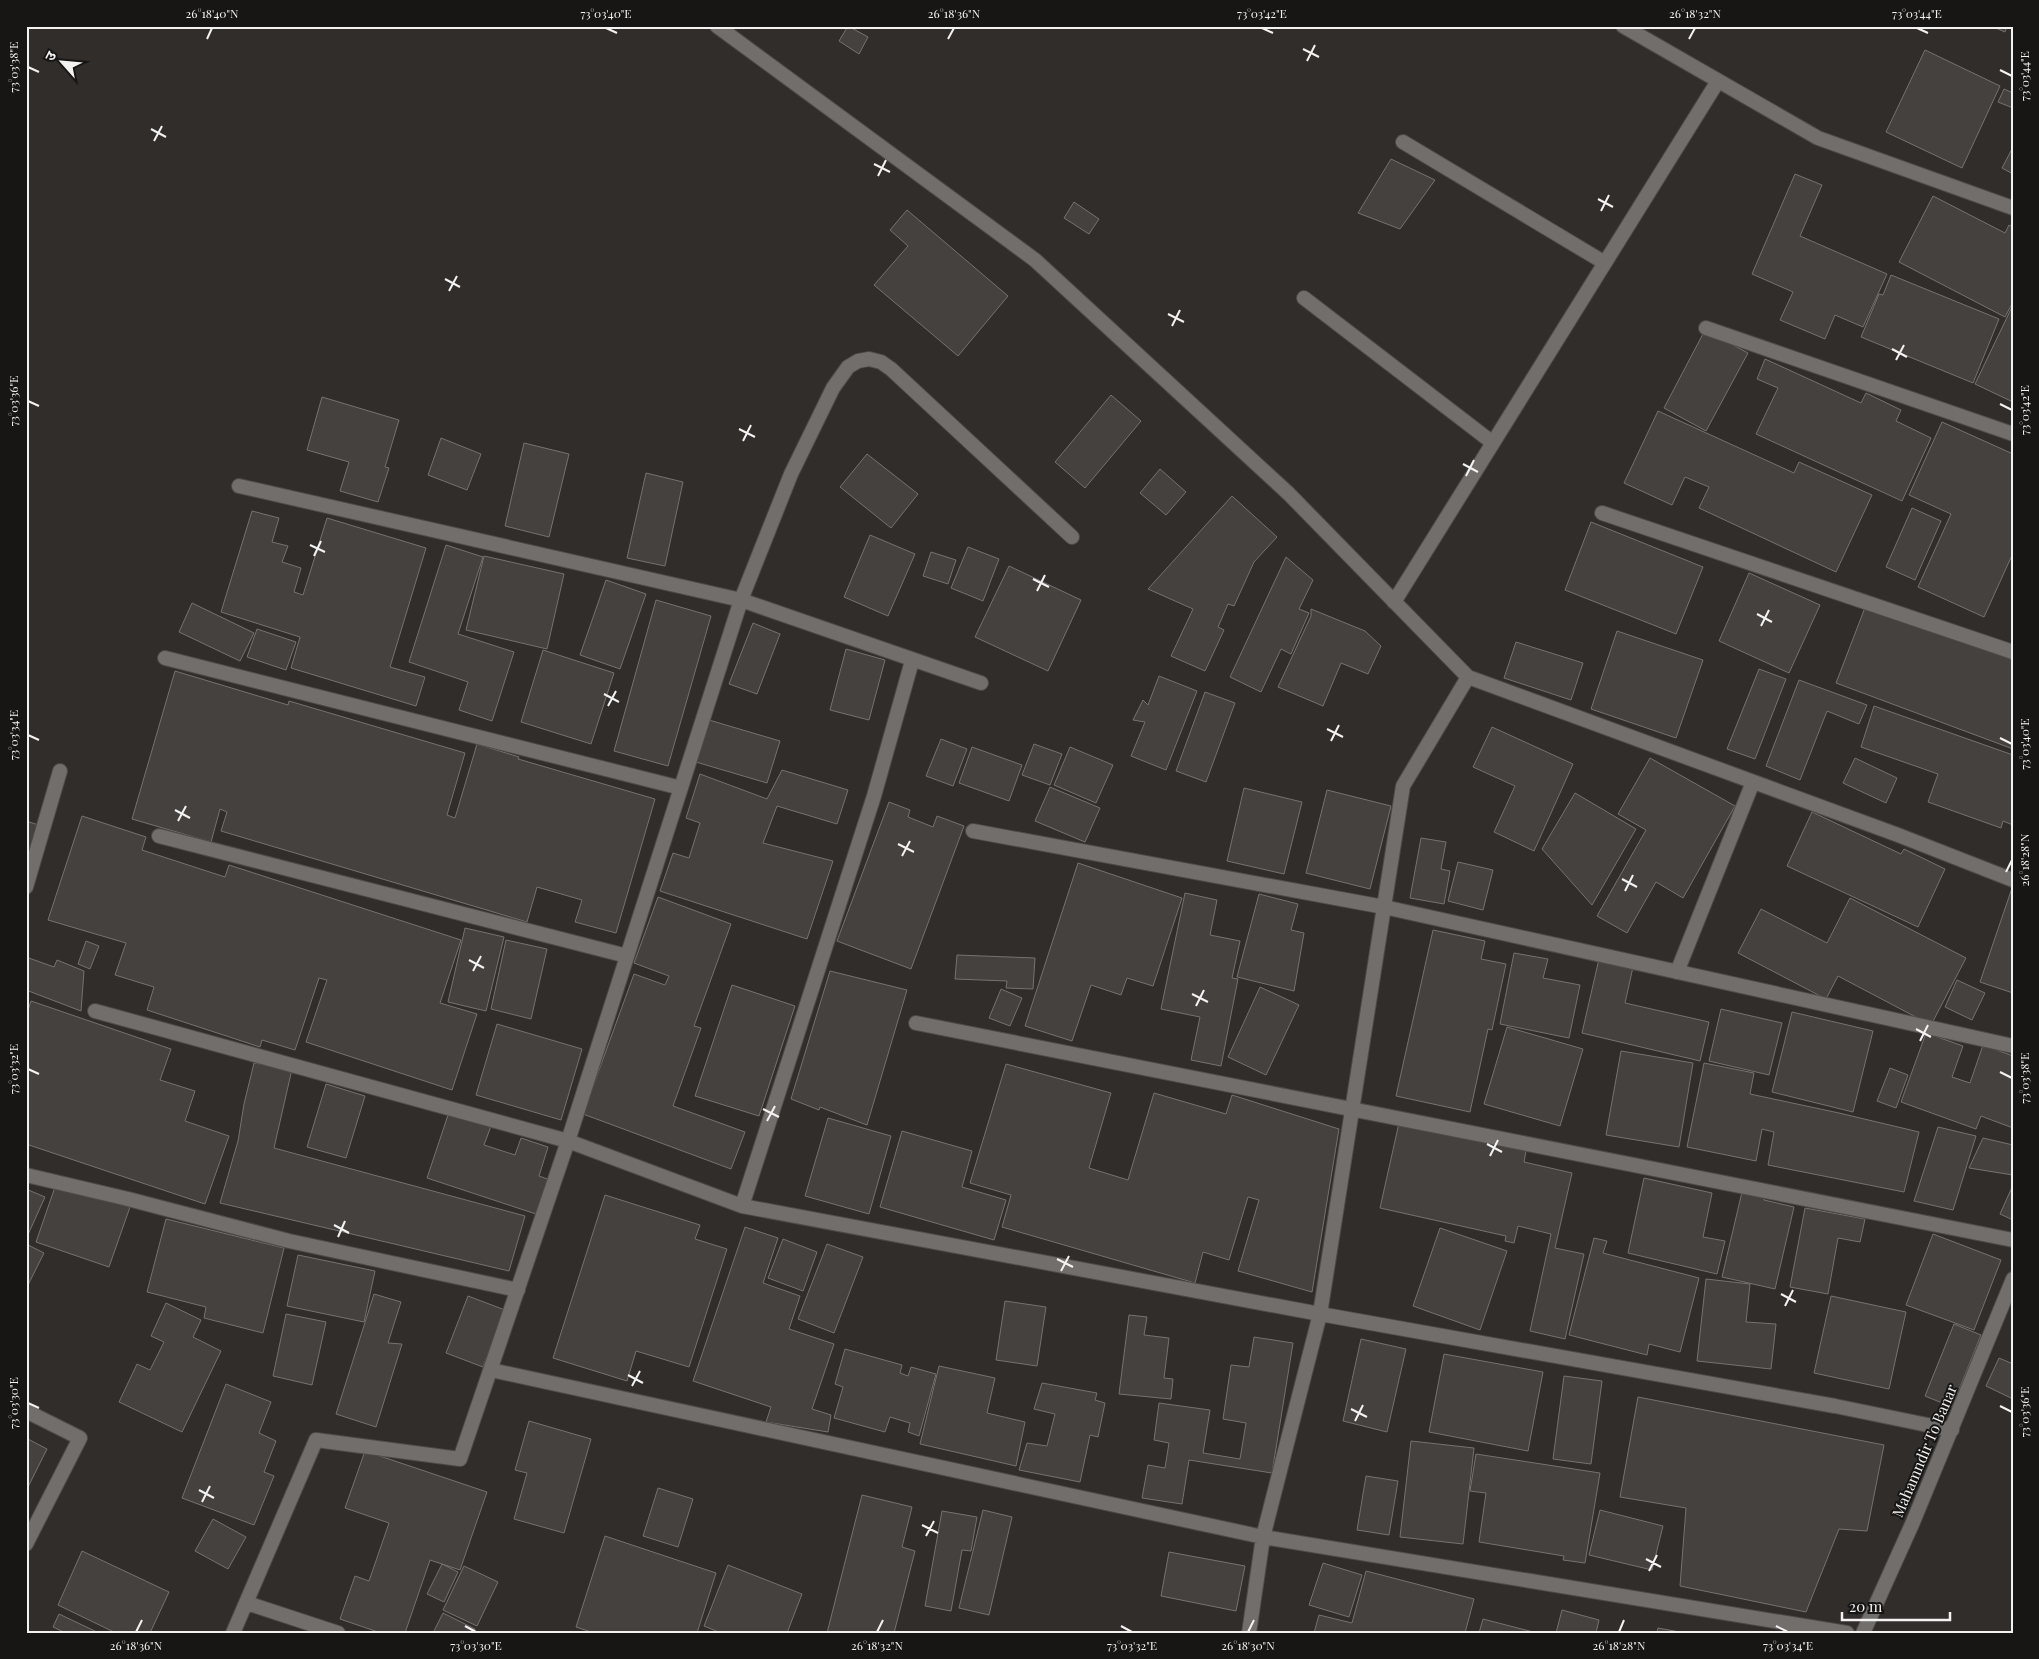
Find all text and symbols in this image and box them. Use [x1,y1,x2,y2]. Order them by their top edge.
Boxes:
text: 26°18'40"N [186,5,239,21]
text: 73°03'40"E [580,5,632,21]
text: 26°18'36"N [928,5,981,21]
text: 73°03'42"E [1237,5,1287,21]
text: 26°18'32"N [1669,5,1721,21]
text: 73°03'44"E [1892,5,1942,21]
north arrow [38,38,88,88]
text: 73°03'38"E [5,42,21,92]
text: उ [40,47,61,64]
text: 73°03'44"E [2016,51,2032,101]
text: 73°03'36"E [5,376,21,426]
text: 73°03'42"E [2016,385,2032,435]
text: 73°03'34"E [5,710,21,760]
text: 73°03'40"E [2016,718,2032,770]
text: 26°18'28"N [2016,833,2032,886]
text: 73°03'32"E [5,1044,21,1094]
text: 73°03'38"E [2016,1053,2032,1103]
text: 73°03'30"E [5,1377,21,1429]
street label: Mahamndir To Banar [1887,1381,1961,1520]
text: 73°03'36"E [2016,1387,2032,1437]
scale bar [1842,1589,1949,1621]
text: 20 m [1849,1596,1883,1616]
text: 26°18'36"N [110,1637,163,1653]
text: 73°03'30"E [450,1637,502,1653]
text: 26°18'32"N [851,1637,903,1653]
text: 73°03'32"E [1107,1637,1157,1653]
text: 26°18'30"N [1221,1637,1275,1653]
text: 26°18'28"N [1593,1637,1646,1653]
text: 73°03'34"E [1763,1637,1813,1653]

